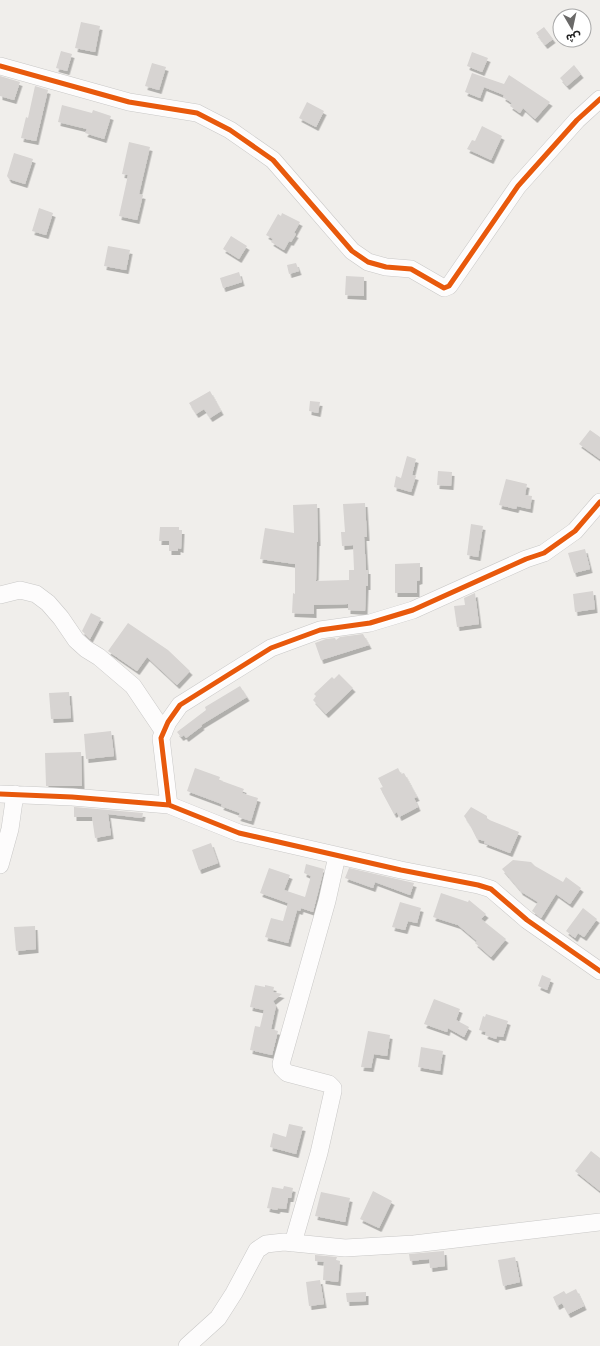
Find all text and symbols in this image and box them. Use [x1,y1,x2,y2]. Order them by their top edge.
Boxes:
north arrow [552,8,592,48]
text: ش [565,30,582,45]

